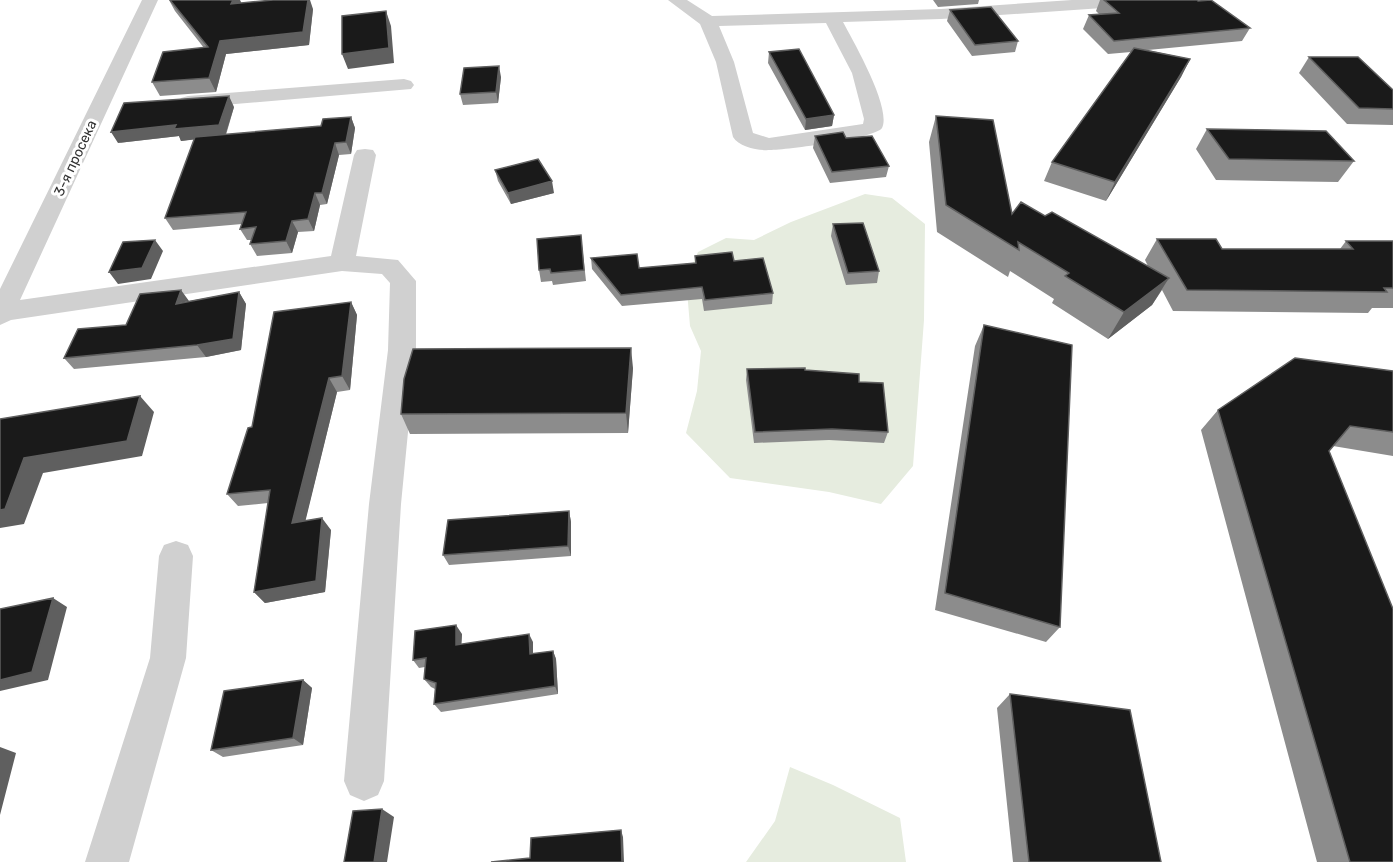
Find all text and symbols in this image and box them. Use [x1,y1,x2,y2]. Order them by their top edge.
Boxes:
street label: 3-я просека [50,118,100,199]

